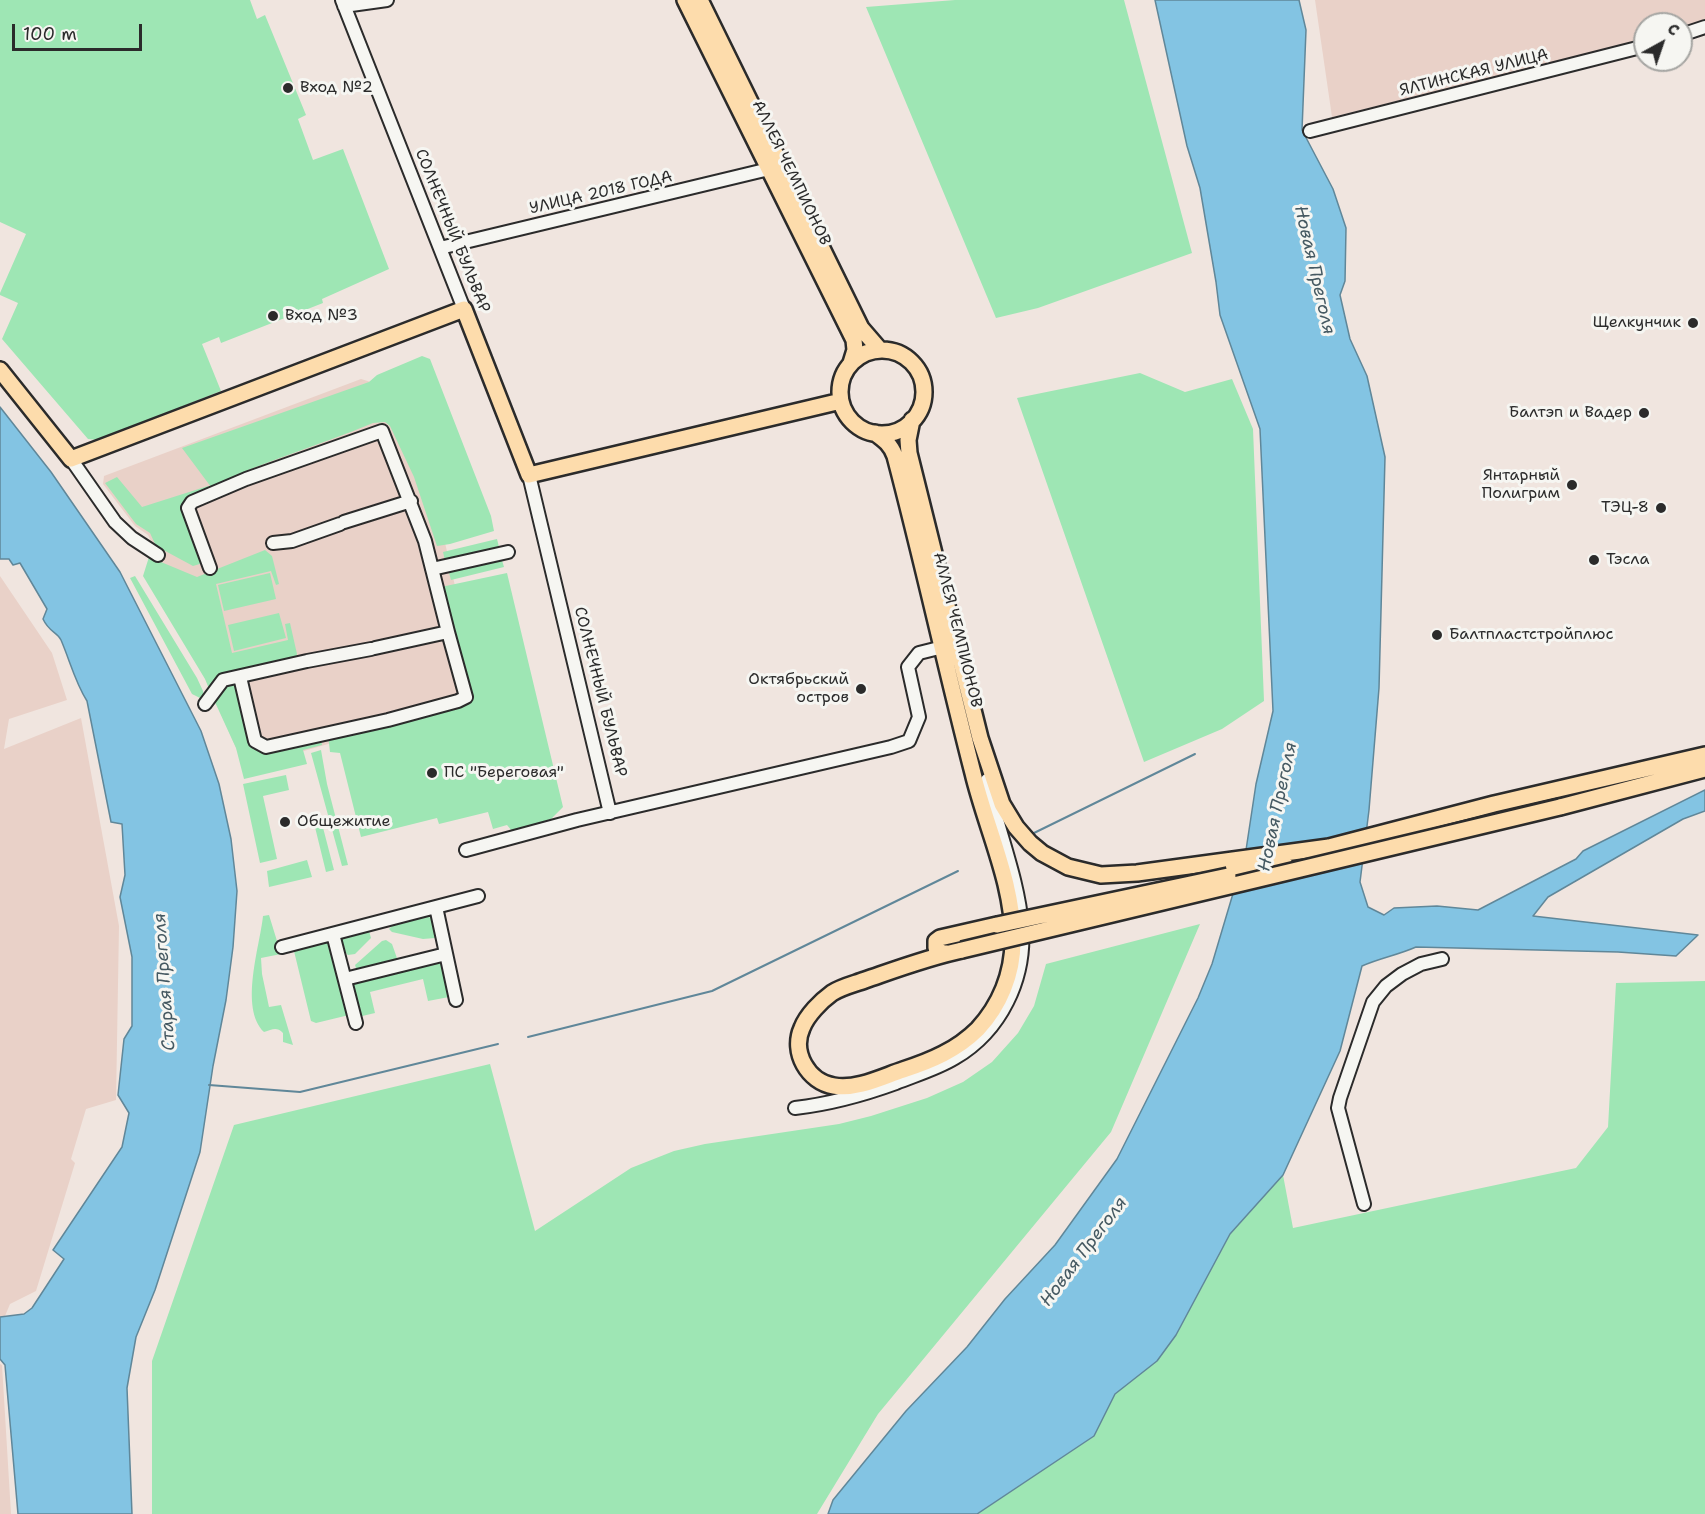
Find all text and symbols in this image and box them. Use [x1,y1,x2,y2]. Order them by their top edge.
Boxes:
scale bar [15,12,146,50]
north arrow [1633,12,1693,72]
text: С [1663,18,1684,41]
text: 100 m [23,22,77,46]
street label: ЯЛТИНСКАЯ УЛИЦА [1398,45,1550,101]
place label: Вход №2 [300,78,373,98]
marker: Вход №2 [281,81,295,95]
street label: АЛЛЕЯ ЧЕМПИОНОВ [747,97,835,249]
street label: СОЛНЕЧНЫЙ БУЛЬВАР [410,146,494,316]
street label: УЛИЦА 2018 ГОДА [528,167,674,219]
water label: Новая Преголя [1289,204,1339,336]
place label: Вход №3 [285,306,358,326]
marker: Вход №3 [266,309,280,323]
place label: Щелкунчик [1593,313,1681,333]
marker: Щелкунчик [1686,316,1700,330]
place label: Балтэп и Вадер [1509,403,1632,423]
marker: Балтэп и Вадер [1637,406,1651,420]
place label: Янтарный Полигрим [1482,466,1560,504]
marker: Янтарный Полигрим [1565,478,1579,492]
place label: ТЭЦ-8 [1601,498,1649,518]
marker: ТЭЦ-8 [1654,501,1668,515]
street label: АЛЛЕЯ ЧЕМПИОНОВ [928,550,986,710]
place label: Тэсла [1606,550,1649,570]
marker: Тэсла [1587,553,1601,567]
street label: СОЛНЕЧНЫЙ БУЛЬВАР [570,605,630,779]
place label: Балтпластстройплюс [1449,625,1613,645]
marker: Балтпластстройплюс [1430,628,1444,642]
place label: Октябрьский остров [748,670,849,708]
marker: Октябрьский остров [854,682,868,696]
water label: Новая Преголя [1254,740,1302,874]
place label: ПС "Береговая" [444,763,564,783]
marker: ПС "Береговая" [425,766,439,780]
place label: Общежитие [297,812,391,832]
marker: Общежитие [278,815,292,829]
water label: Старая Преголя [149,912,181,1052]
water label: Новая Преголя [1036,1193,1132,1311]

